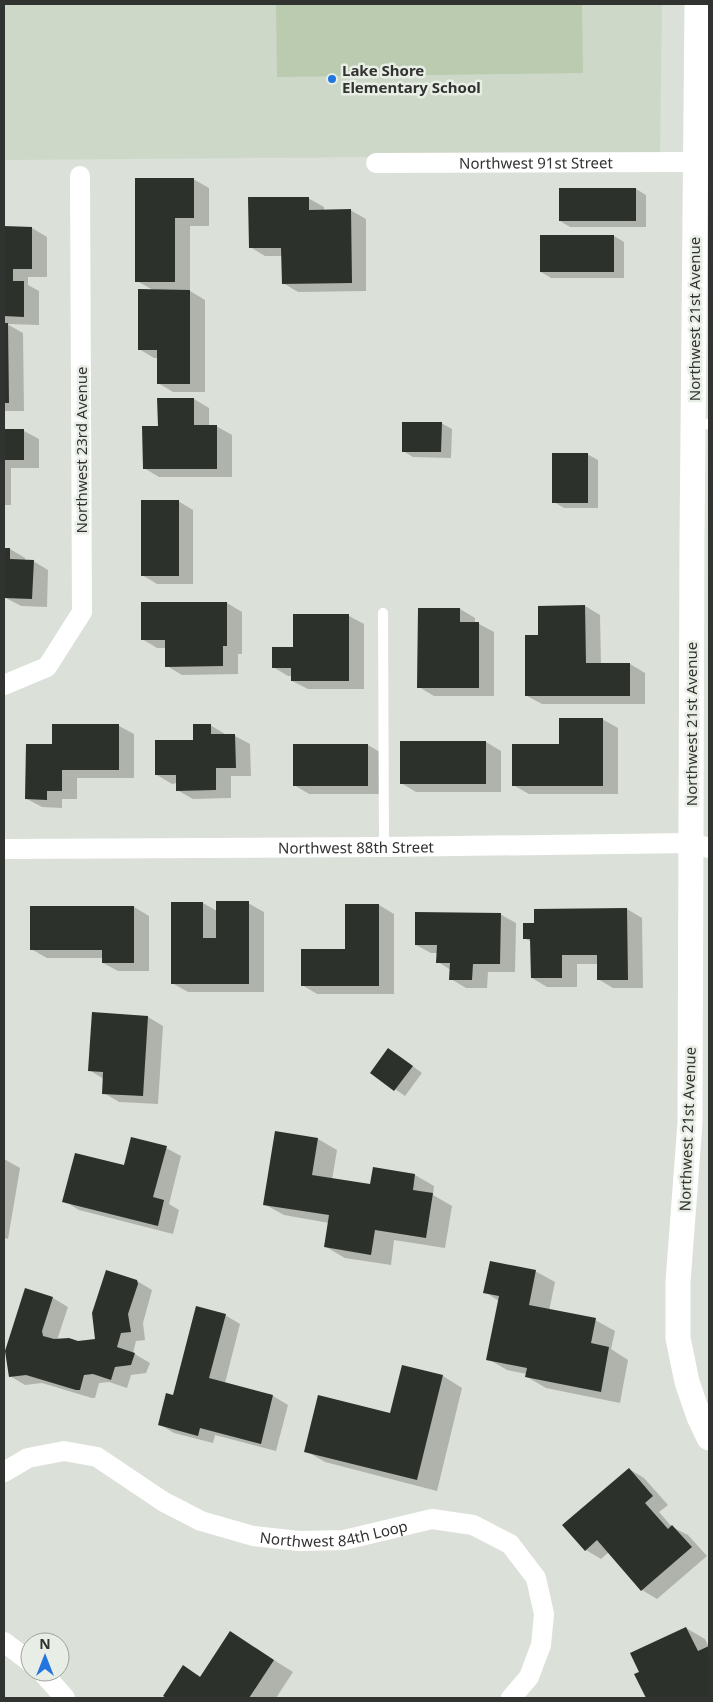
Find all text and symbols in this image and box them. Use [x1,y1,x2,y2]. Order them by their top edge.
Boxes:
place label: Lake Shore Elementary School [342,60,481,97]
marker: Lake Shore Elementary School [326,73,338,85]
street label: Northwest 91st Street [459,152,614,173]
street label: Northwest 21st Avenue [684,237,704,401]
street label: Northwest 23rd Avenue [71,367,91,533]
street label: Northwest 21st Avenue [681,642,701,806]
street label: Northwest 88th Street [278,836,435,858]
street label: Northwest 21st Avenue [674,1046,700,1212]
street label: Northwest 84th Loop [259,1515,409,1551]
north arrow [20,1632,70,1682]
text: N [39,1634,51,1653]

